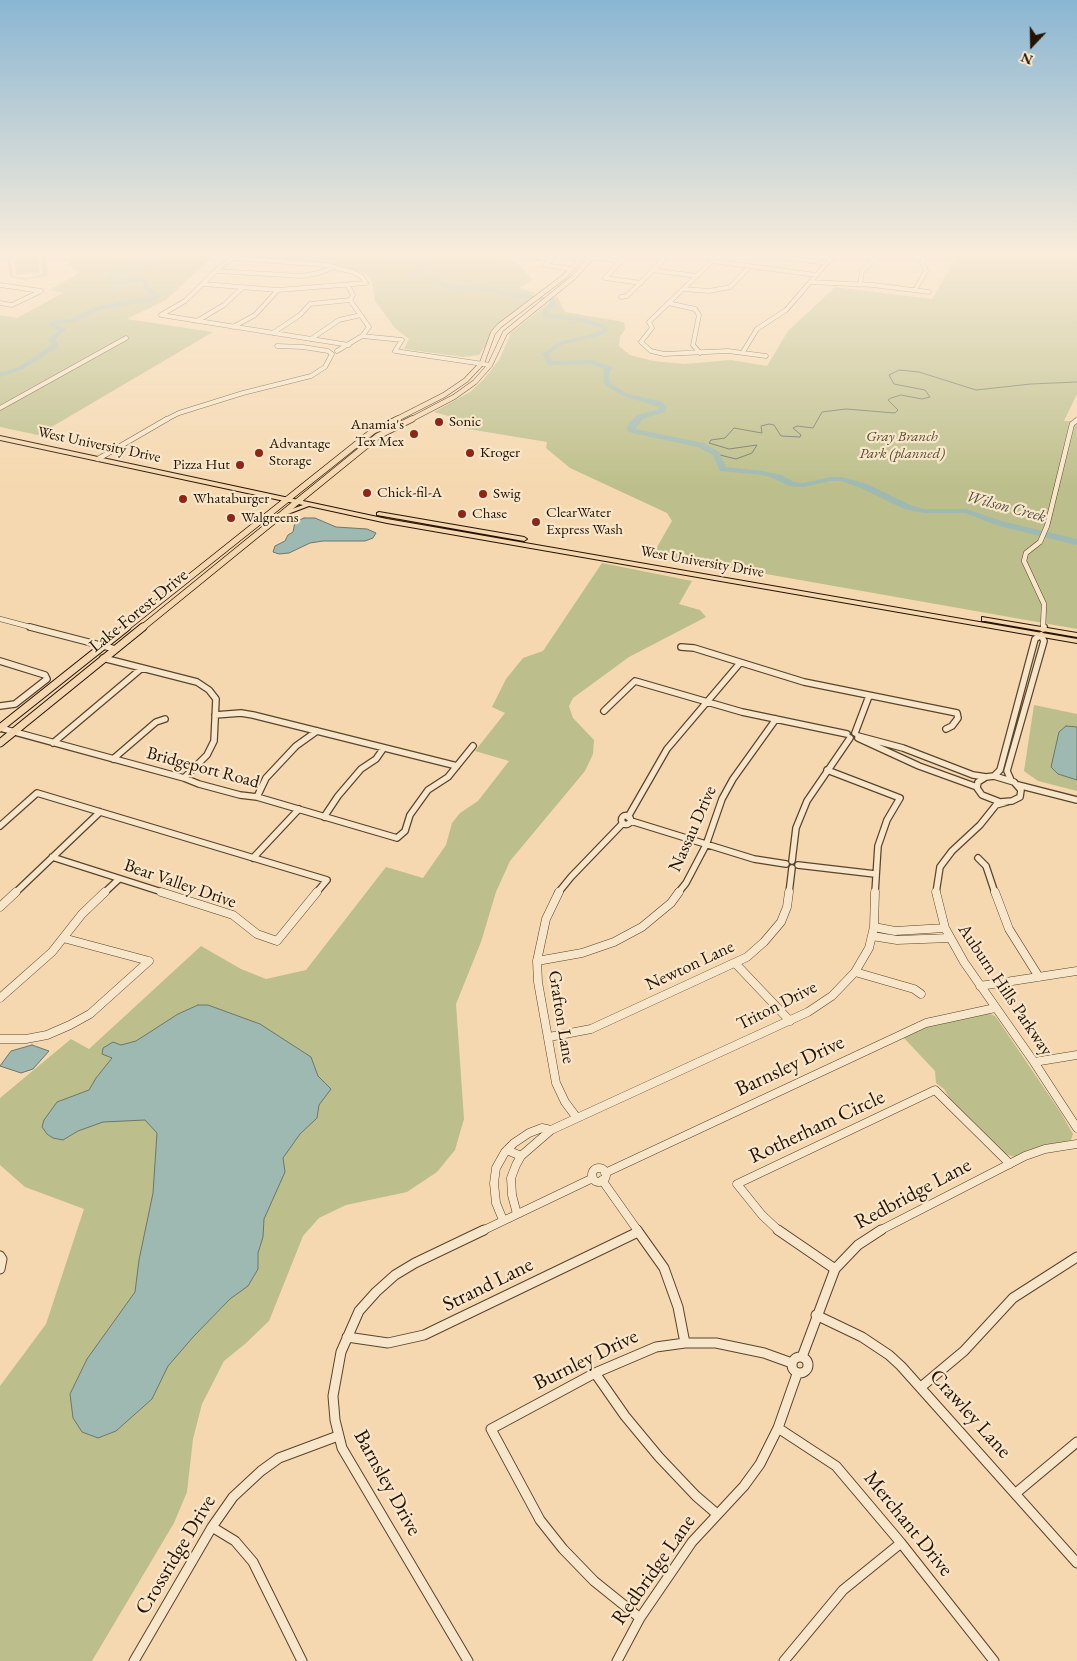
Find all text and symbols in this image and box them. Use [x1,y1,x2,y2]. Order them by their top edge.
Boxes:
north arrow [1007,20,1057,70]
text: N [1018,49,1035,69]
place label: Sonic [449,413,481,431]
place label: Anamia's Tex Mex [351,416,404,451]
marker: Sonic [433,416,445,428]
street label: West University Drive [36,423,162,467]
marker: Anamia's Tex Mex [408,428,420,440]
park label: Gray Branch Park (planned) [859,428,945,463]
place label: Advantage Storage [269,435,330,470]
place label: Kroger [480,444,520,462]
marker: Advantage Storage [253,447,265,459]
marker: Kroger [464,447,476,459]
place label: Pizza Hut [173,456,230,474]
marker: Pizza Hut [234,459,246,471]
place label: Chick-fil-A [377,484,442,502]
place label: Swig [493,485,520,503]
marker: Chick-fil-A [361,487,373,499]
water label: Wilson Creek [964,487,1048,527]
marker: Swig [477,488,489,500]
place label: Whataburger [193,490,269,508]
marker: Whataburger [177,493,189,505]
place label: ClearWater Express Wash [546,504,623,539]
place label: Chase [472,505,507,523]
marker: Chase [456,508,468,520]
place label: Walgreens [241,509,299,527]
marker: Walgreens [225,512,237,524]
marker: ClearWater Express Wash [530,516,542,528]
street label: West University Drive [639,542,765,582]
street label: Lake Forest Drive [85,565,193,657]
street label: Bridgeport Road [144,743,262,793]
street label: Nassau Drive [664,783,722,875]
street label: Bear Valley Drive [121,855,239,913]
street label: Auburn Hills Parkway [953,920,1057,1060]
street label: Newton Lane [642,936,738,996]
street label: Grafton Lane [543,969,579,1065]
street label: Triton Drive [733,977,821,1035]
street label: Barnsley Drive [732,1030,848,1102]
street label: Rotherham Circle [745,1085,889,1169]
street label: Redbridge Lane [850,1153,976,1235]
street label: Strand Lane [439,1252,537,1318]
street label: Burnley Drive [530,1324,642,1396]
street label: Crawley Lane [924,1364,1016,1464]
street label: Barnsley Drive [348,1426,426,1540]
street label: Merchant Drive [858,1466,958,1582]
street label: Crossridge Drive [130,1491,222,1619]
street label: Redbridge Lane [607,1510,701,1630]

